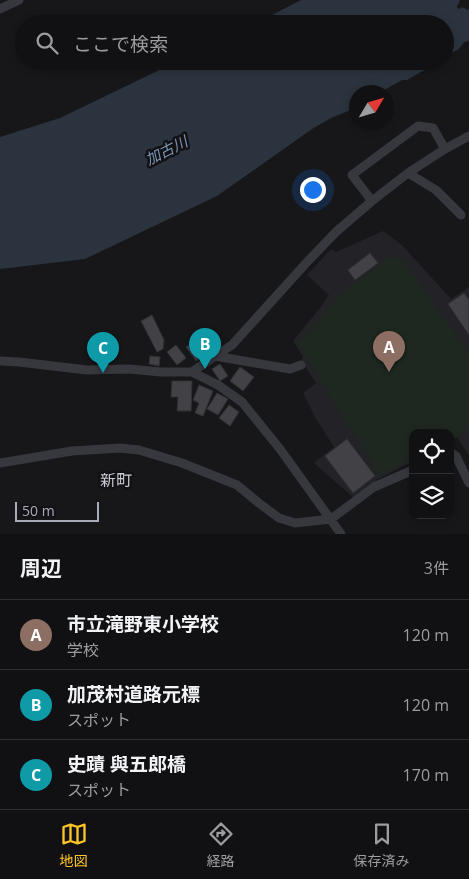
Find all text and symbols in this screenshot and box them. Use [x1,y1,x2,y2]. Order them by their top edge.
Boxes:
search box [15,15,454,70]
icon: search [33,29,61,57]
text: ここで検索 [73,31,168,57]
north arrow [349,85,394,130]
water label: 加古川 [141,130,192,169]
your location [300,177,326,203]
pin: B [189,328,221,369]
pin: A [373,331,405,372]
pin: C [87,332,119,373]
map controls [409,429,454,519]
button: locate [409,429,454,474]
district label: 新町 [100,469,132,491]
button: layers [409,474,454,519]
scale bar [15,499,99,522]
text: 50 m [22,501,55,520]
text: 周辺 [20,554,62,582]
text: 3件 [424,557,449,579]
text: 市立滝野東小学校 [67,611,219,637]
text: A [30,624,42,646]
text: 120 m [403,624,449,646]
text: 学校 [67,639,99,661]
text: 加茂村道路元標 [67,681,200,707]
text: B [31,694,41,716]
text: 120 m [403,694,449,716]
text: スポット [67,709,131,731]
text: 史蹟 與五郎橋 [67,751,186,777]
text: C [31,764,41,786]
text: 170 m [403,764,449,786]
text: スポット [67,779,131,801]
tab: 地図 [60,820,88,870]
tab: 経路 [207,820,235,870]
tab: 保存済み [354,820,410,870]

